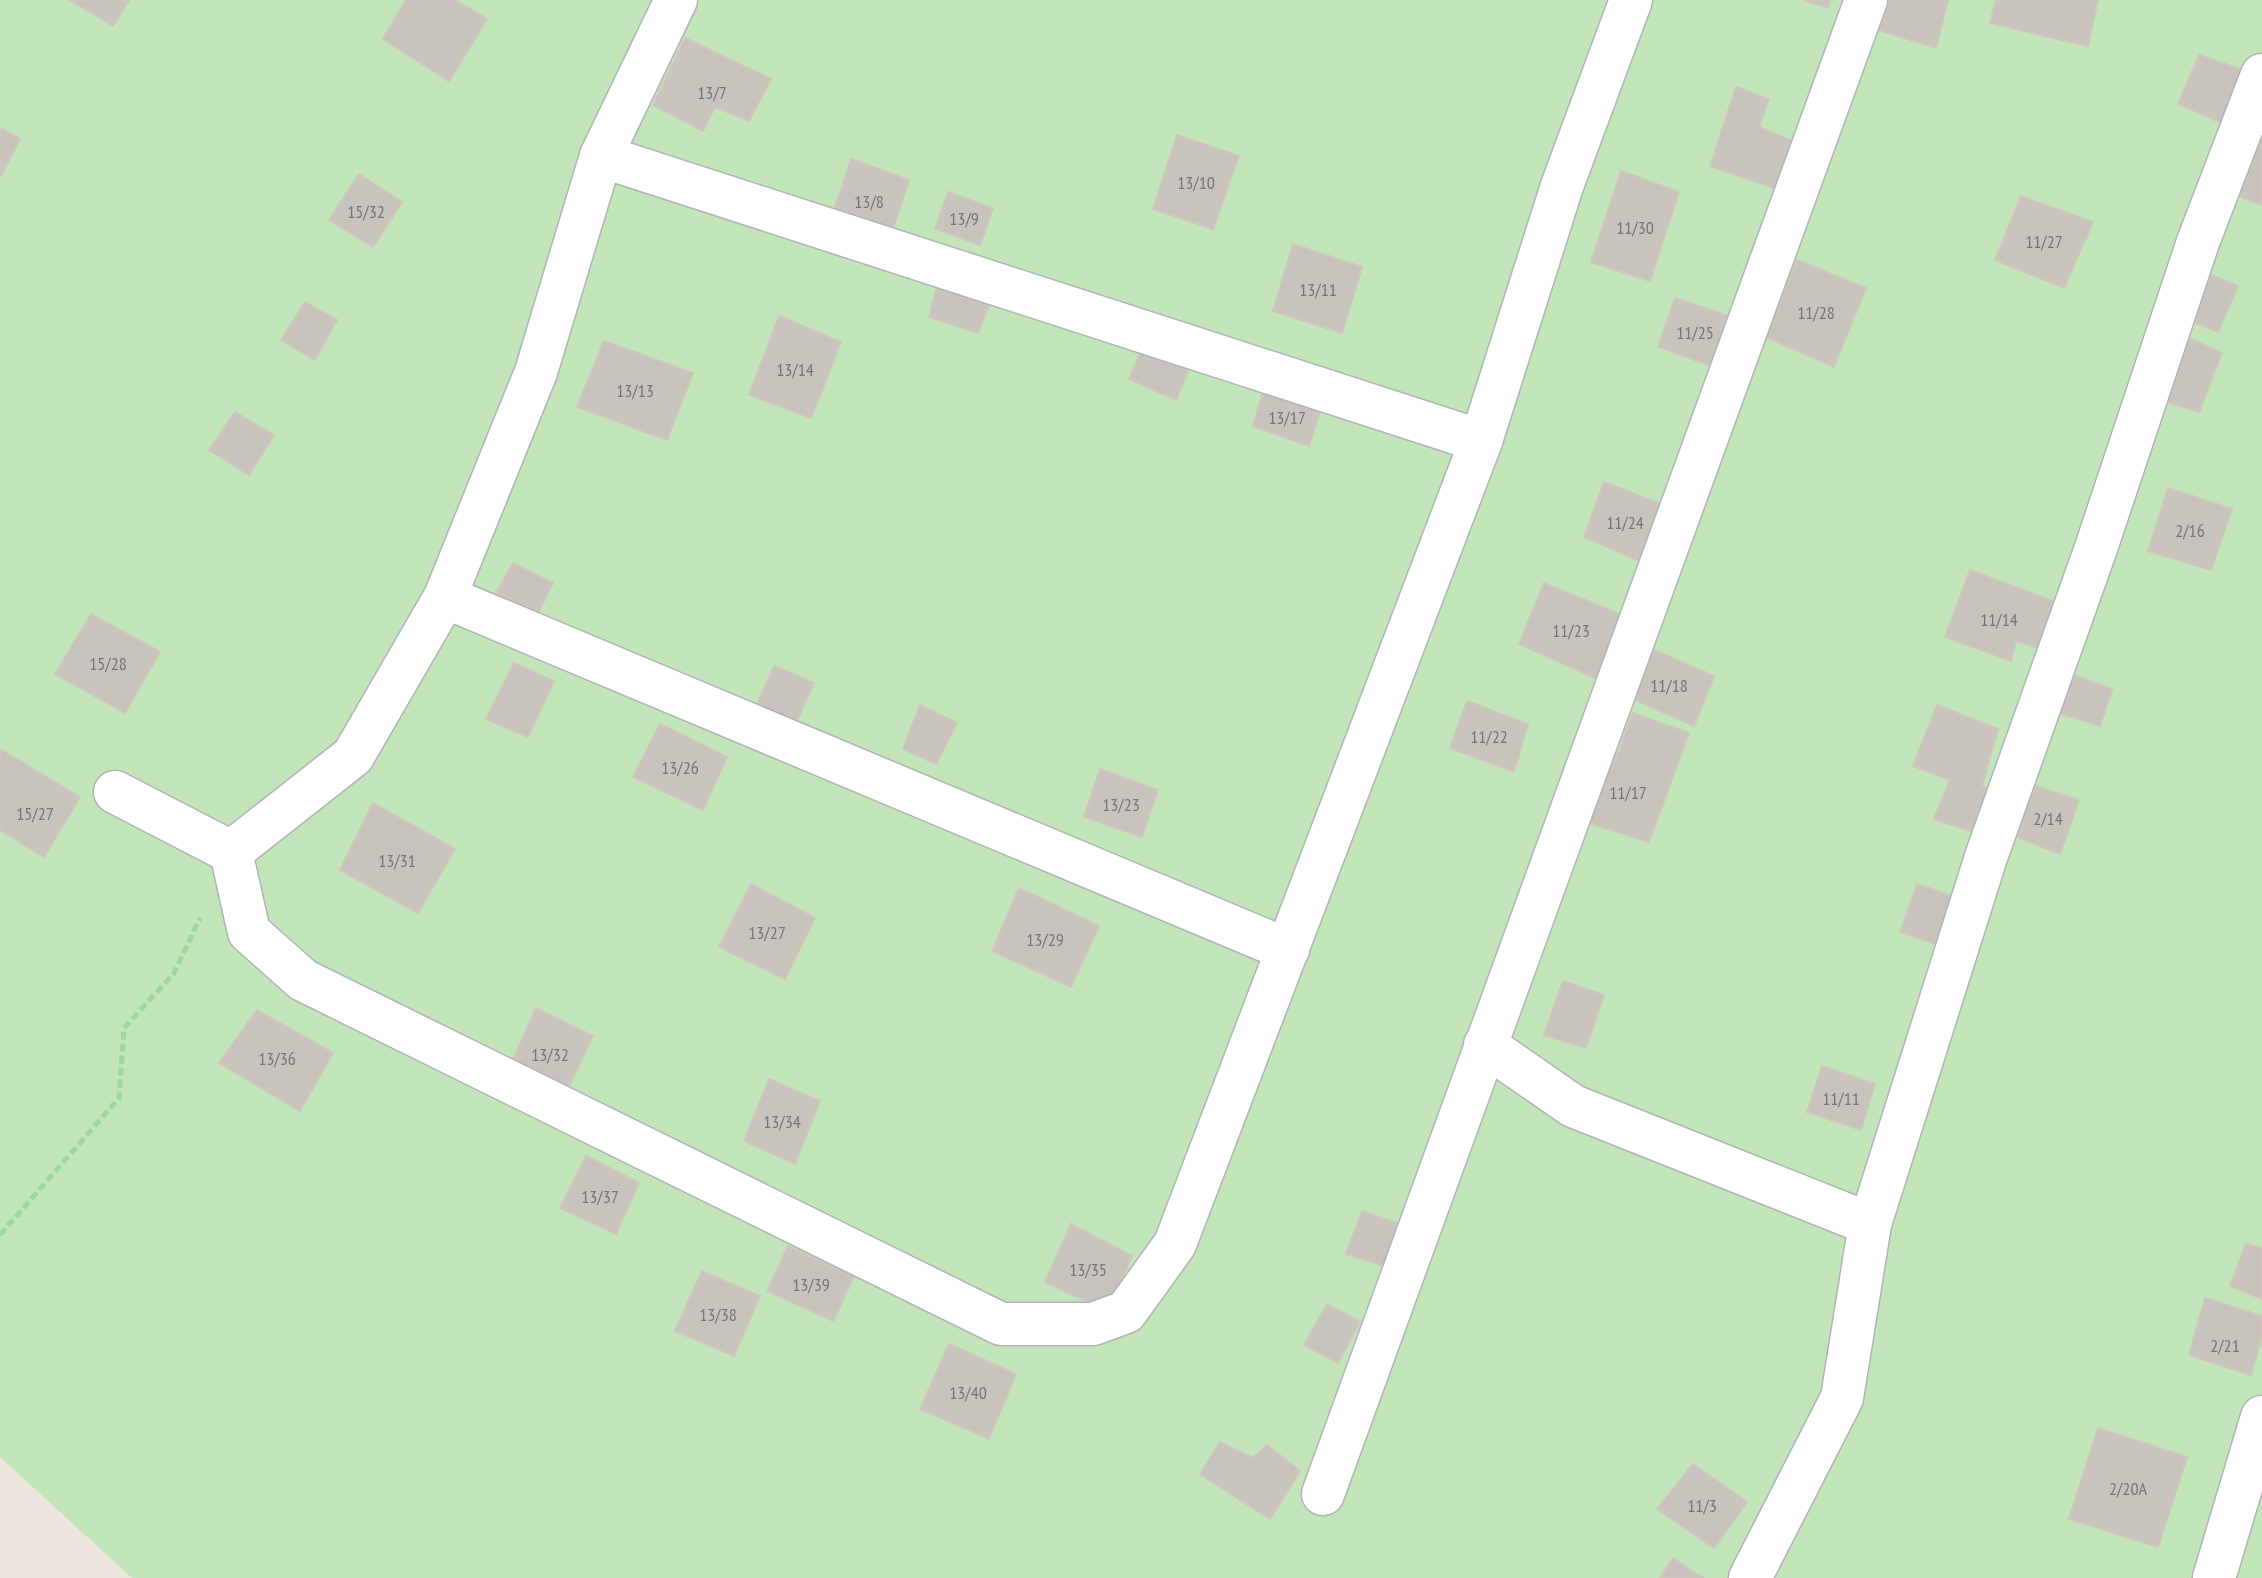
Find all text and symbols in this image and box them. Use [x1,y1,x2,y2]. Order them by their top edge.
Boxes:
house number: 13/7 [697,81,727,104]
house number: 13/10 [1177,171,1215,194]
house number: 13/8 [854,190,884,213]
house number: 15/32 [347,200,385,223]
house number: 13/9 [949,207,979,230]
house number: 11/30 [1616,216,1654,239]
house number: 11/27 [2025,230,2063,253]
house number: 13/11 [1299,278,1337,301]
house number: 11/28 [1797,301,1835,324]
house number: 11/25 [1676,321,1714,344]
house number: 13/14 [776,358,814,381]
house number: 13/13 [616,379,654,402]
house number: 13/17 [1268,406,1306,429]
house number: 11/24 [1606,511,1644,534]
house number: 2/16 [2175,519,2205,542]
house number: 11/14 [1980,608,2018,631]
house number: 11/23 [1552,619,1590,642]
house number: 15/28 [89,652,127,675]
house number: 11/18 [1650,674,1688,697]
house number: 11/22 [1470,725,1508,748]
house number: 13/26 [661,756,699,779]
house number: 11/17 [1609,781,1647,804]
house number: 13/23 [1102,793,1140,816]
house number: 15/27 [16,802,54,825]
house number: 2/14 [2033,807,2063,830]
house number: 13/31 [378,849,416,872]
house number: 13/27 [748,921,786,944]
house number: 13/29 [1026,928,1064,951]
house number: 13/32 [531,1043,569,1066]
house number: 13/36 [258,1047,296,1070]
house number: 11/11 [1822,1087,1860,1110]
house number: 13/34 [763,1110,801,1133]
house number: 13/37 [581,1185,619,1208]
house number: 13/35 [1069,1258,1107,1281]
house number: 13/39 [792,1273,830,1296]
house number: 13/38 [699,1303,737,1326]
house number: 2/21 [2210,1334,2240,1357]
house number: 13/40 [949,1381,987,1404]
house number: 2/20А [2109,1477,2148,1500]
house number: 11/3 [1687,1494,1717,1517]

